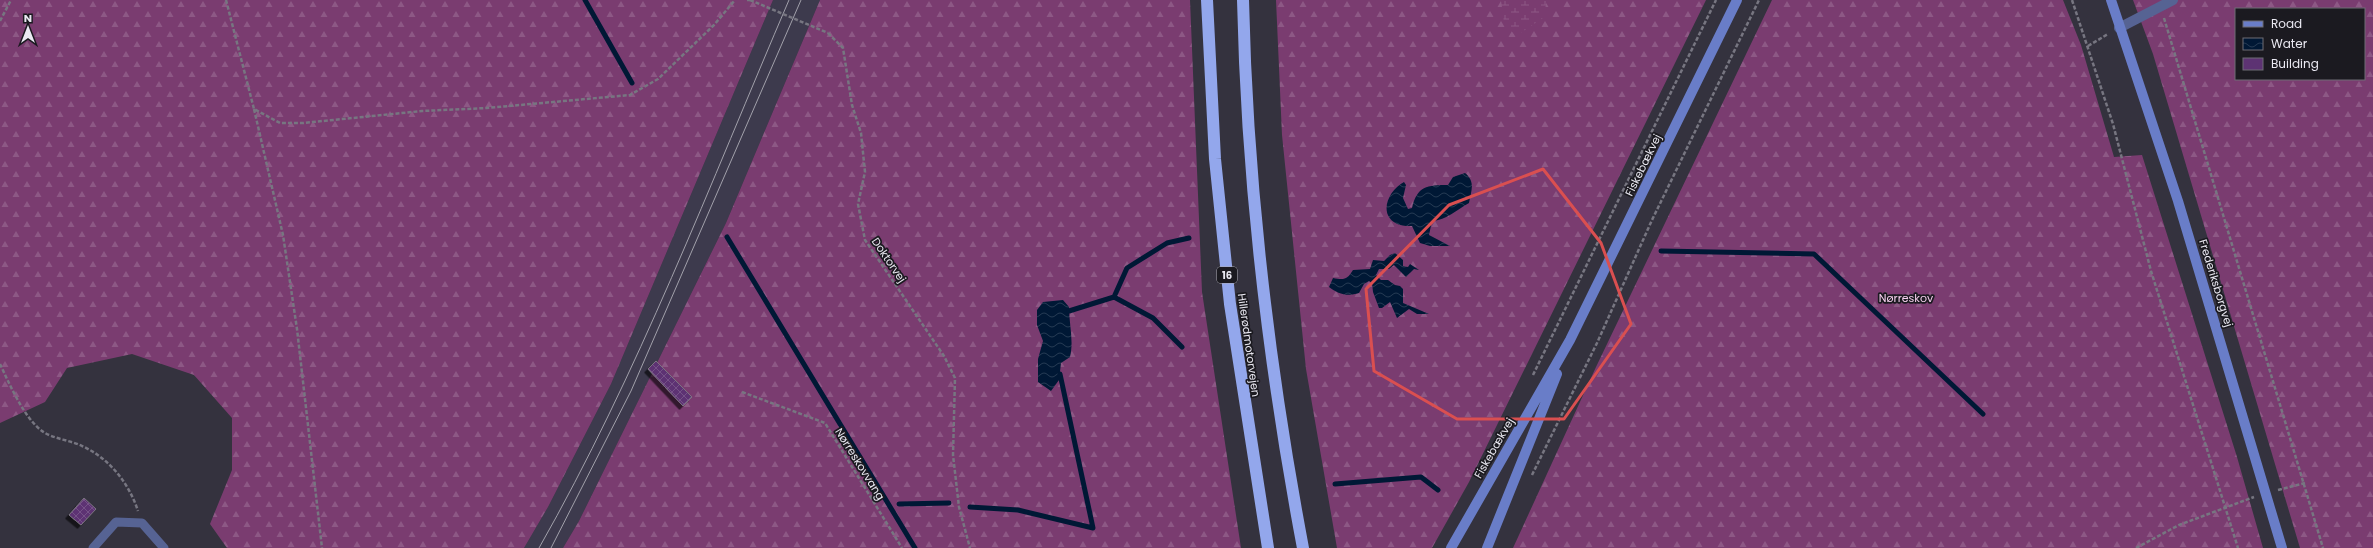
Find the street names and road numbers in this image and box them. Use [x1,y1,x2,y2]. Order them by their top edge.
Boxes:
street label: Fiskebækvej [1621,131,1665,199]
street label: Doktorvej [868,234,910,286]
street label: Frederiksborgvej [2195,237,2237,329]
road number: 16 [1217,267,1237,283]
street label: Hillerødmotorvejen [1234,292,1264,398]
street label: Fiskebækvej [1470,415,1518,481]
street label: Nørreskovvang [831,425,889,503]

